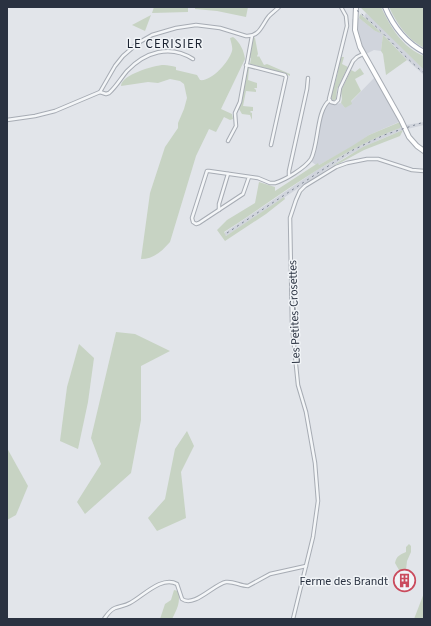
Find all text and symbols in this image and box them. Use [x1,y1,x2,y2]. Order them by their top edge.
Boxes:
district label: LE CERISIER [127,35,203,53]
street label: Les Petites-Crosettes [284,260,305,364]
building icon: Ferme des Brandt [391,568,417,594]
place label: Ferme des Brandt [300,573,388,590]

